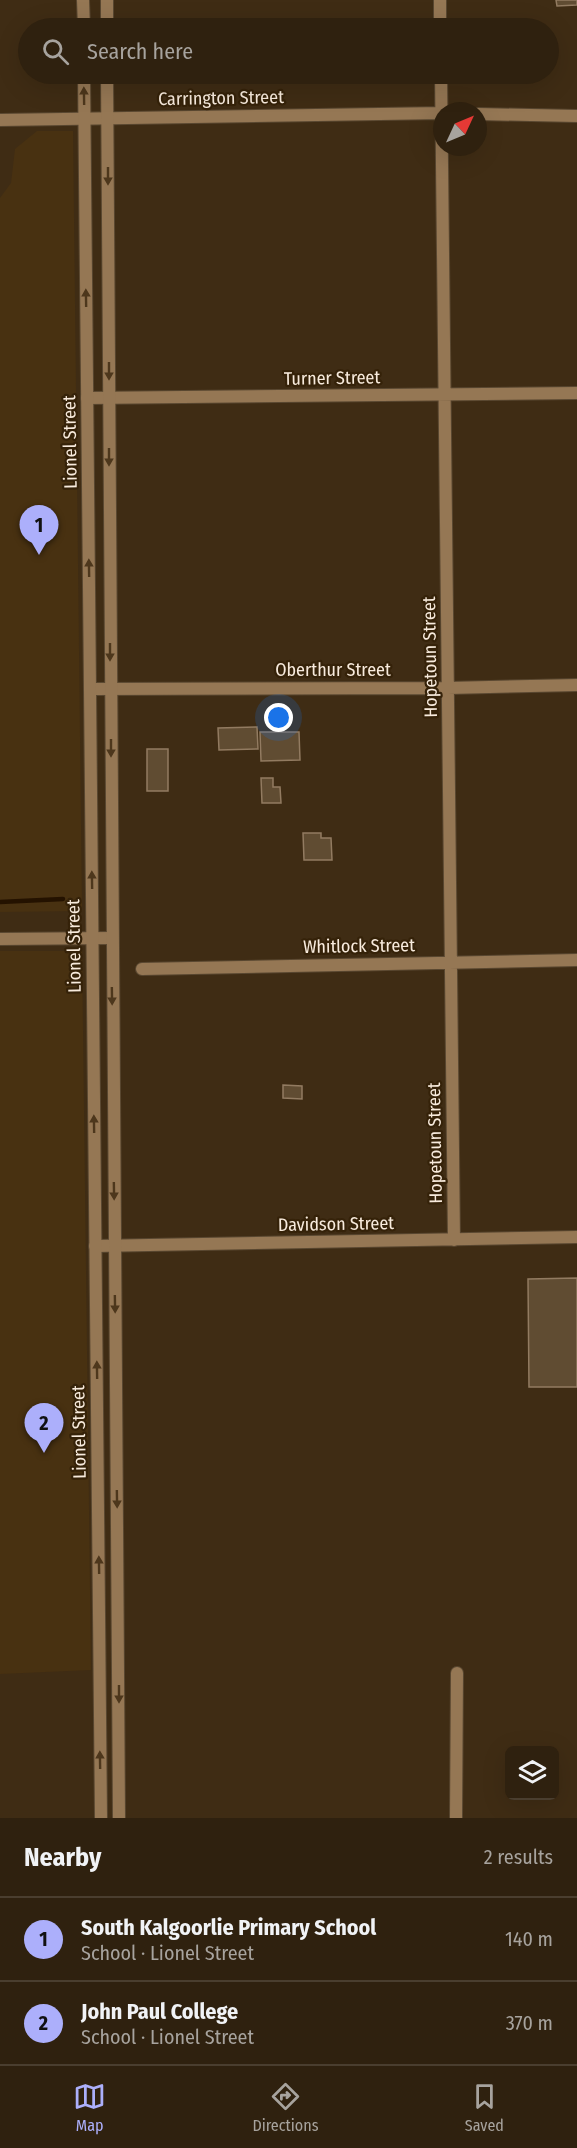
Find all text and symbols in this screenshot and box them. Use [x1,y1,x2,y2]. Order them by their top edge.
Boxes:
search box [18,18,559,84]
icon: search [39,35,72,68]
text: Search here [87,38,193,65]
one-way arrow [79,86,89,105]
street label: Carrington Street [158,86,284,110]
north arrow [433,102,487,156]
one-way arrow [103,167,113,186]
one-way arrow [81,288,91,307]
one-way arrow [104,362,114,381]
street label: Turner Street [284,366,381,390]
street label: Lionel Street [58,395,82,489]
one-way arrow [104,447,114,466]
pin: 1 [20,506,58,555]
one-way arrow [84,558,94,577]
street label: Hopetoun Street [418,596,442,718]
one-way arrow [105,642,115,661]
street label: Oberthur Street [275,659,391,681]
your location [264,703,293,732]
one-way arrow [106,738,116,757]
one-way arrow [87,870,97,889]
street label: Lionel Street [62,899,86,993]
street label: Whitlock Street [303,934,415,958]
one-way arrow [107,987,117,1006]
street label: Hopetoun Street [423,1082,447,1204]
one-way arrow [89,1115,99,1134]
one-way arrow [109,1182,119,1201]
street label: Davidson Street [278,1212,394,1236]
one-way arrow [110,1294,120,1313]
one-way arrow [92,1360,102,1379]
street label: Lionel Street [67,1385,91,1479]
pin: 2 [24,1404,63,1453]
one-way arrow [112,1489,122,1508]
one-way arrow [94,1555,103,1574]
one-way arrow [114,1684,124,1703]
map controls [505,1746,559,1800]
button: layers [505,1746,559,1800]
one-way arrow [96,1750,105,1769]
text: Nearby [24,1842,101,1873]
text: 2 results [484,1845,553,1869]
text: South Kalgoorlie Primary School [81,1914,376,1941]
text: 1 [39,1927,48,1951]
text: 140 m [505,1927,553,1951]
text: School · Lionel Street [81,1941,254,1965]
text: John Paul College [81,1998,238,2025]
text: 2 [39,2011,48,2035]
text: 370 m [506,2011,553,2035]
text: School · Lionel Street [81,2025,254,2049]
tab: Map [73,2080,106,2135]
tab: Directions [252,2080,319,2135]
tab: Saved [465,2080,504,2135]

